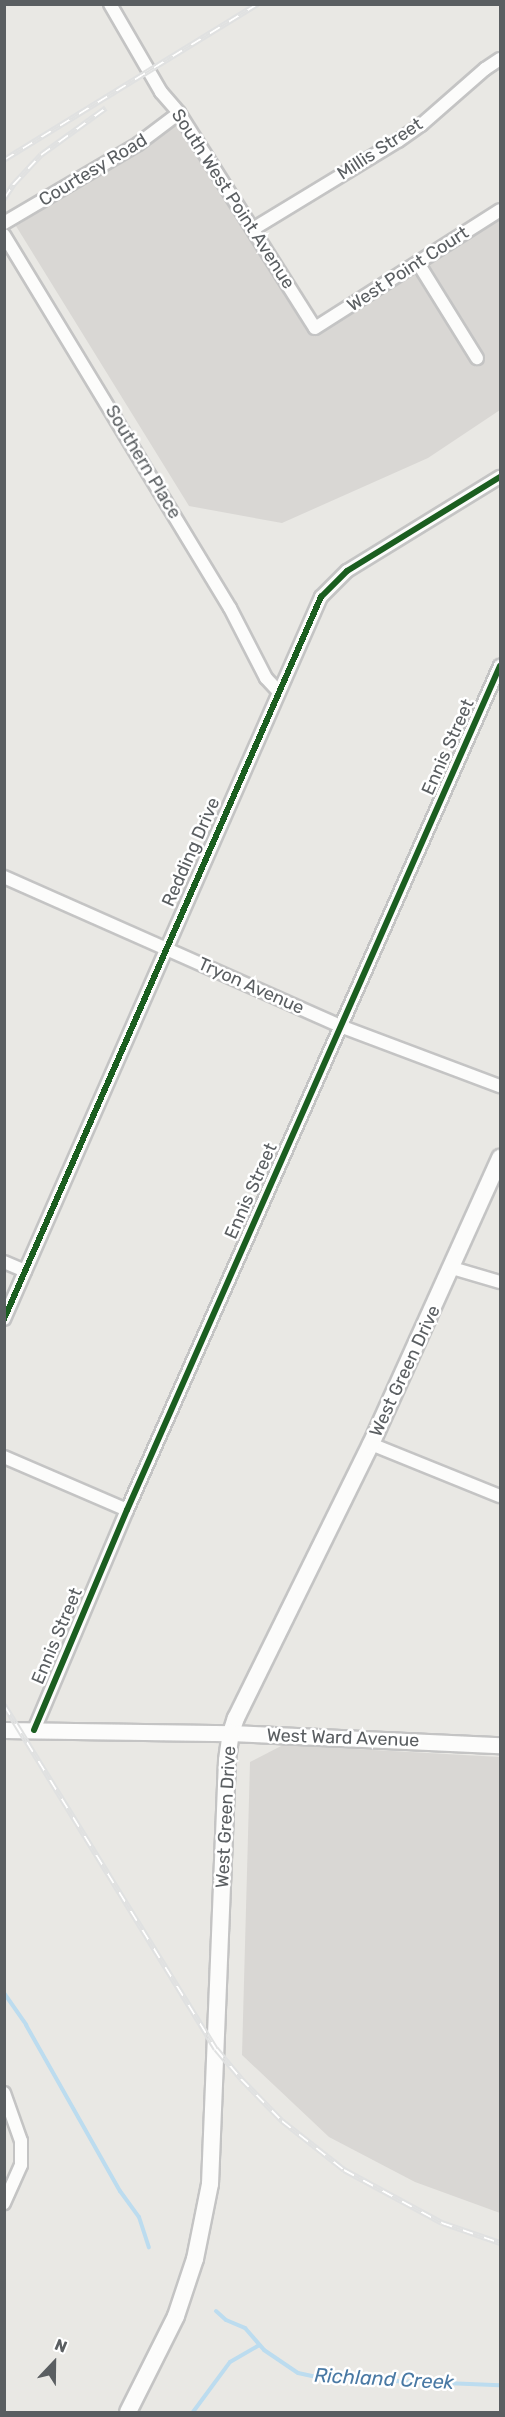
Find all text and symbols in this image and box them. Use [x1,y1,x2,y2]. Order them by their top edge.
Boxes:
street label: South West Point Avenue [167,105,299,293]
street label: Millis Street [333,113,427,185]
street label: Courtesy Road [35,129,151,211]
street label: West Point Court [343,222,473,316]
street label: Southern Place [101,401,185,523]
street label: Ennis Street [417,696,479,798]
street label: Redding Drive [157,794,225,910]
street label: Tryon Avenue [194,953,308,1019]
street label: Ennis Street [220,1140,282,1242]
street label: West Green Drive [365,1302,445,1440]
street label: Ennis Street [27,1585,87,1687]
street label: West Ward Avenue [266,1725,420,1751]
street label: West Green Drive [211,1745,241,1889]
north arrow [24,2333,84,2393]
text: N [52,2335,70,2357]
water label: Richland Creek [313,2363,455,2395]

